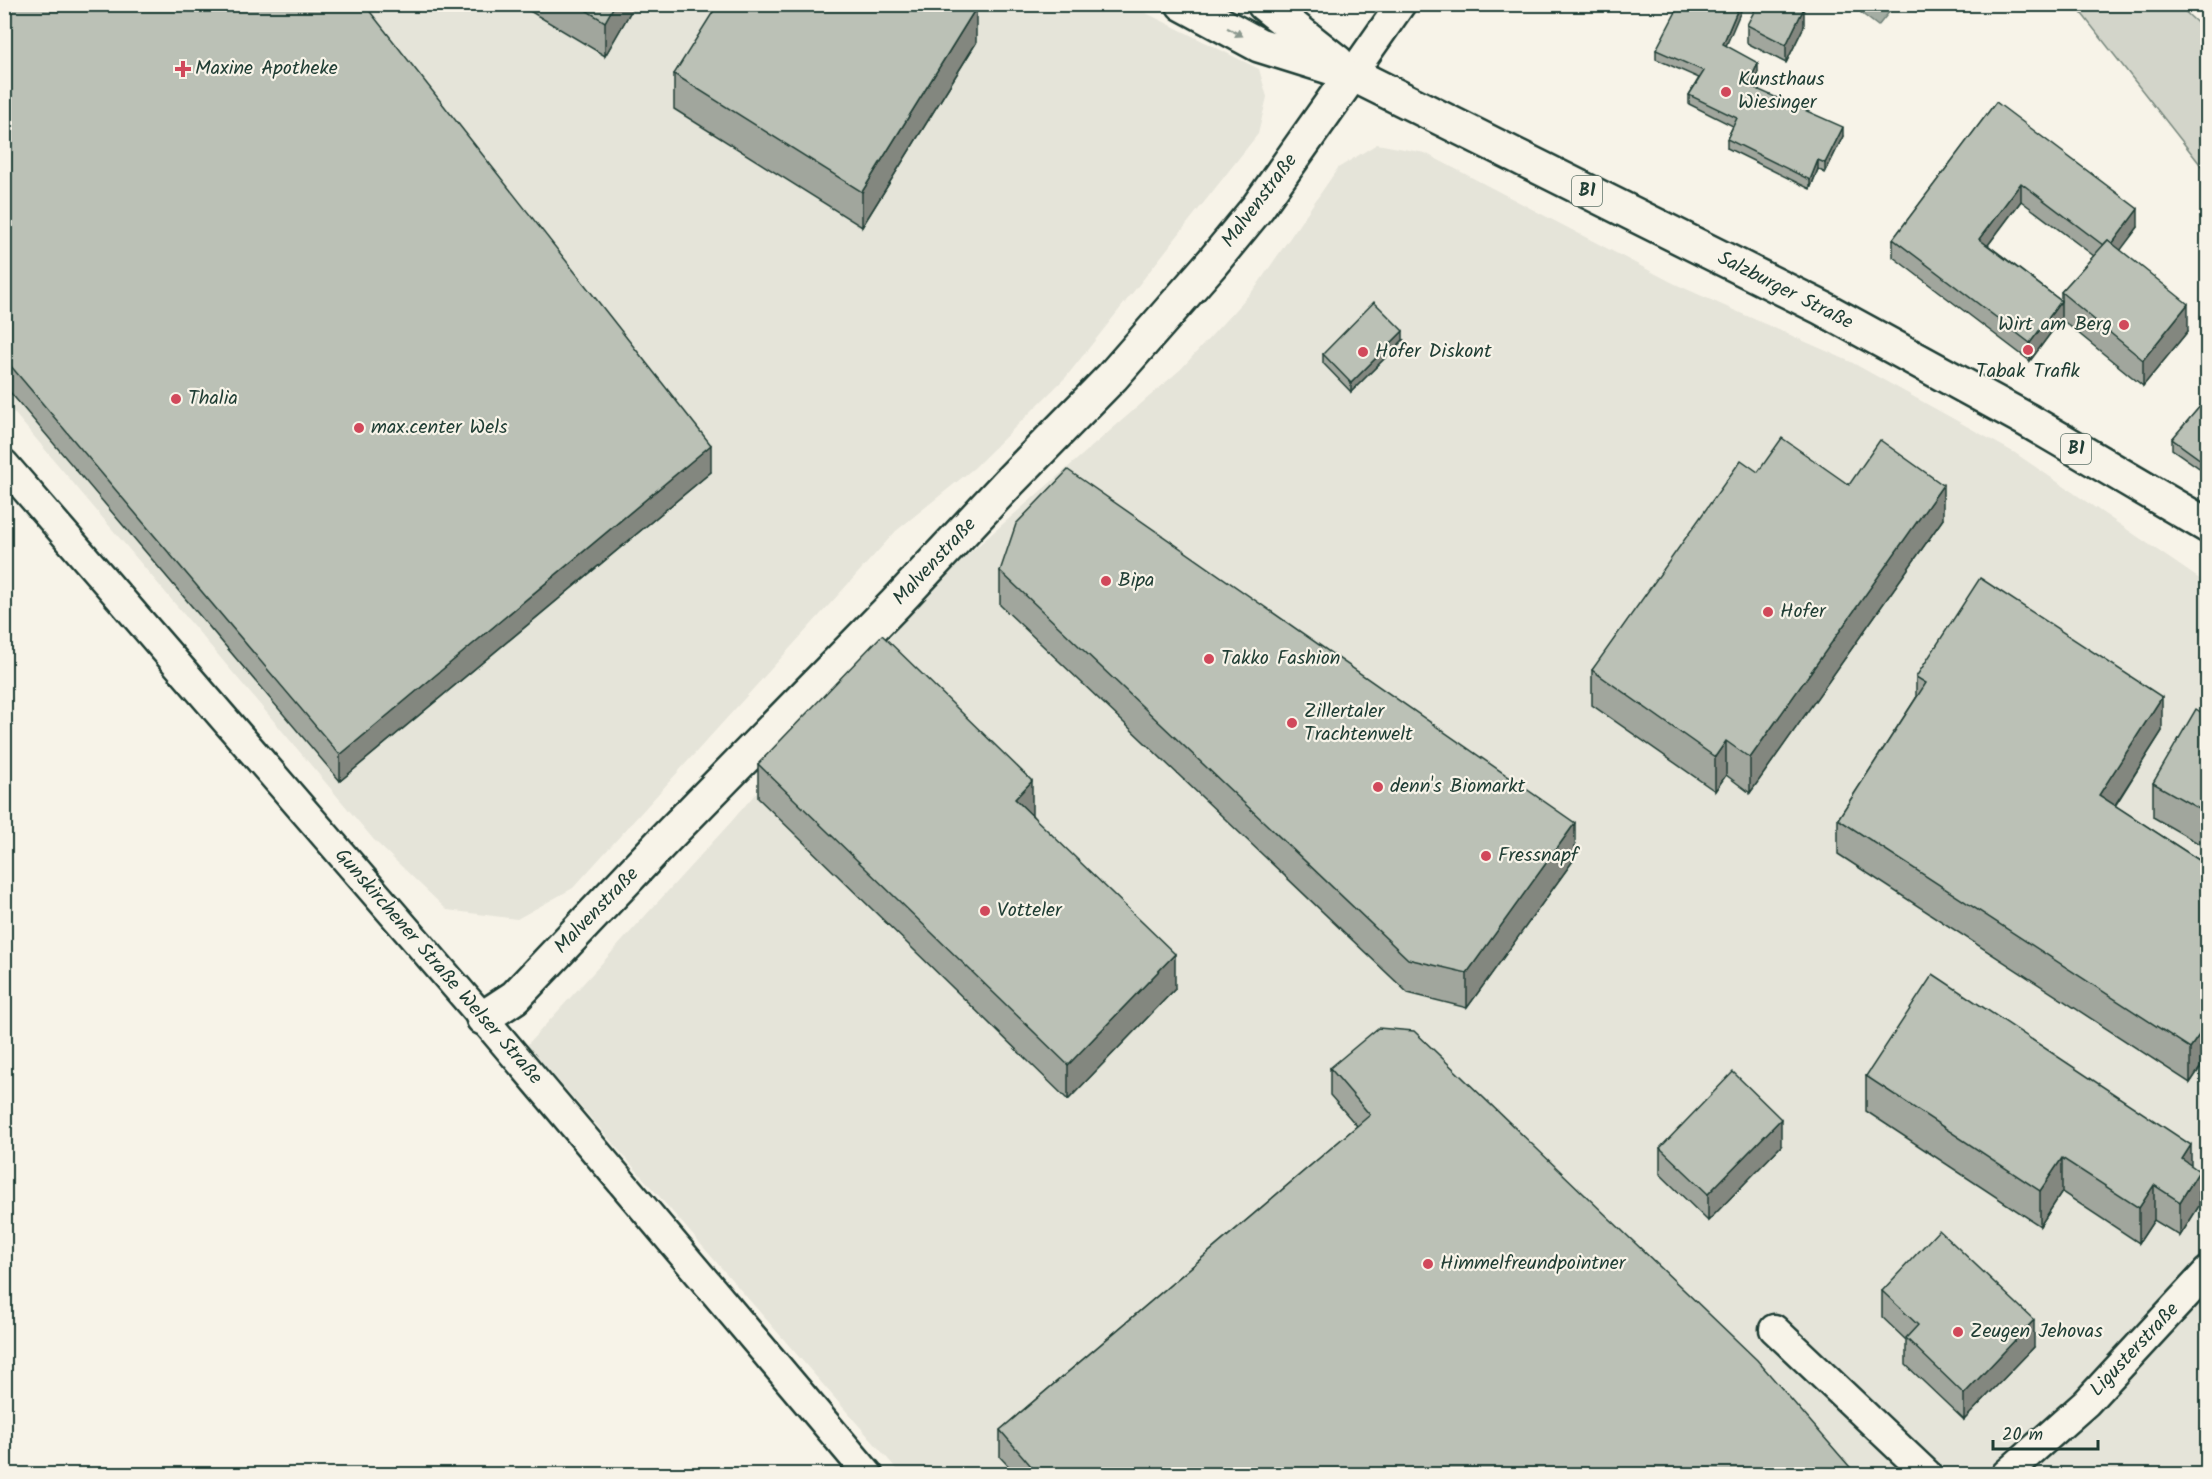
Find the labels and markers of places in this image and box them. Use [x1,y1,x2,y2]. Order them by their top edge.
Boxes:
place label: Maxine Apotheke [195,53,338,85]
marker: Maxine Apotheke [176,62,190,76]
place label: Kunsthaus Wiesinger [1738,64,1825,119]
marker: Kunsthaus Wiesinger [1719,85,1733,99]
place label: Wirt am Berg [1998,309,2112,341]
marker: Wirt am Berg [2117,318,2131,332]
place label: Hofer Diskont [1375,336,1492,368]
marker: Tabak Trafik [2021,343,2035,357]
marker: Hofer Diskont [1356,345,1370,359]
place label: Tabak Trafik [1976,356,2081,388]
place label: Thalia [188,383,238,415]
marker: Thalia [169,392,183,406]
place label: max.center Wels [371,412,508,444]
marker: max.center Wels [352,421,366,435]
place label: Bipa [1118,565,1154,597]
marker: Bipa [1099,574,1113,588]
place label: Hofer [1780,596,1827,628]
marker: Hofer [1761,605,1775,619]
place label: Takko Fashion [1221,643,1340,675]
marker: Takko Fashion [1202,652,1216,666]
place label: Zillertaler Trachtenwelt [1304,696,1413,751]
marker: Zillertaler Trachtenwelt [1285,716,1299,730]
place label: denn's Biomarkt [1390,771,1526,803]
marker: denn's Biomarkt [1371,780,1385,794]
place label: Fressnapf [1498,840,1581,872]
marker: Fressnapf [1479,849,1493,863]
place label: Votteler [997,895,1063,927]
marker: Votteler [978,904,992,918]
place label: Himmelfreundpointner [1440,1248,1627,1280]
marker: Himmelfreundpointner [1421,1257,1435,1271]
place label: Zeugen Jehovas [1970,1316,2103,1348]
marker: Zeugen Jehovas [1951,1325,1965,1339]

